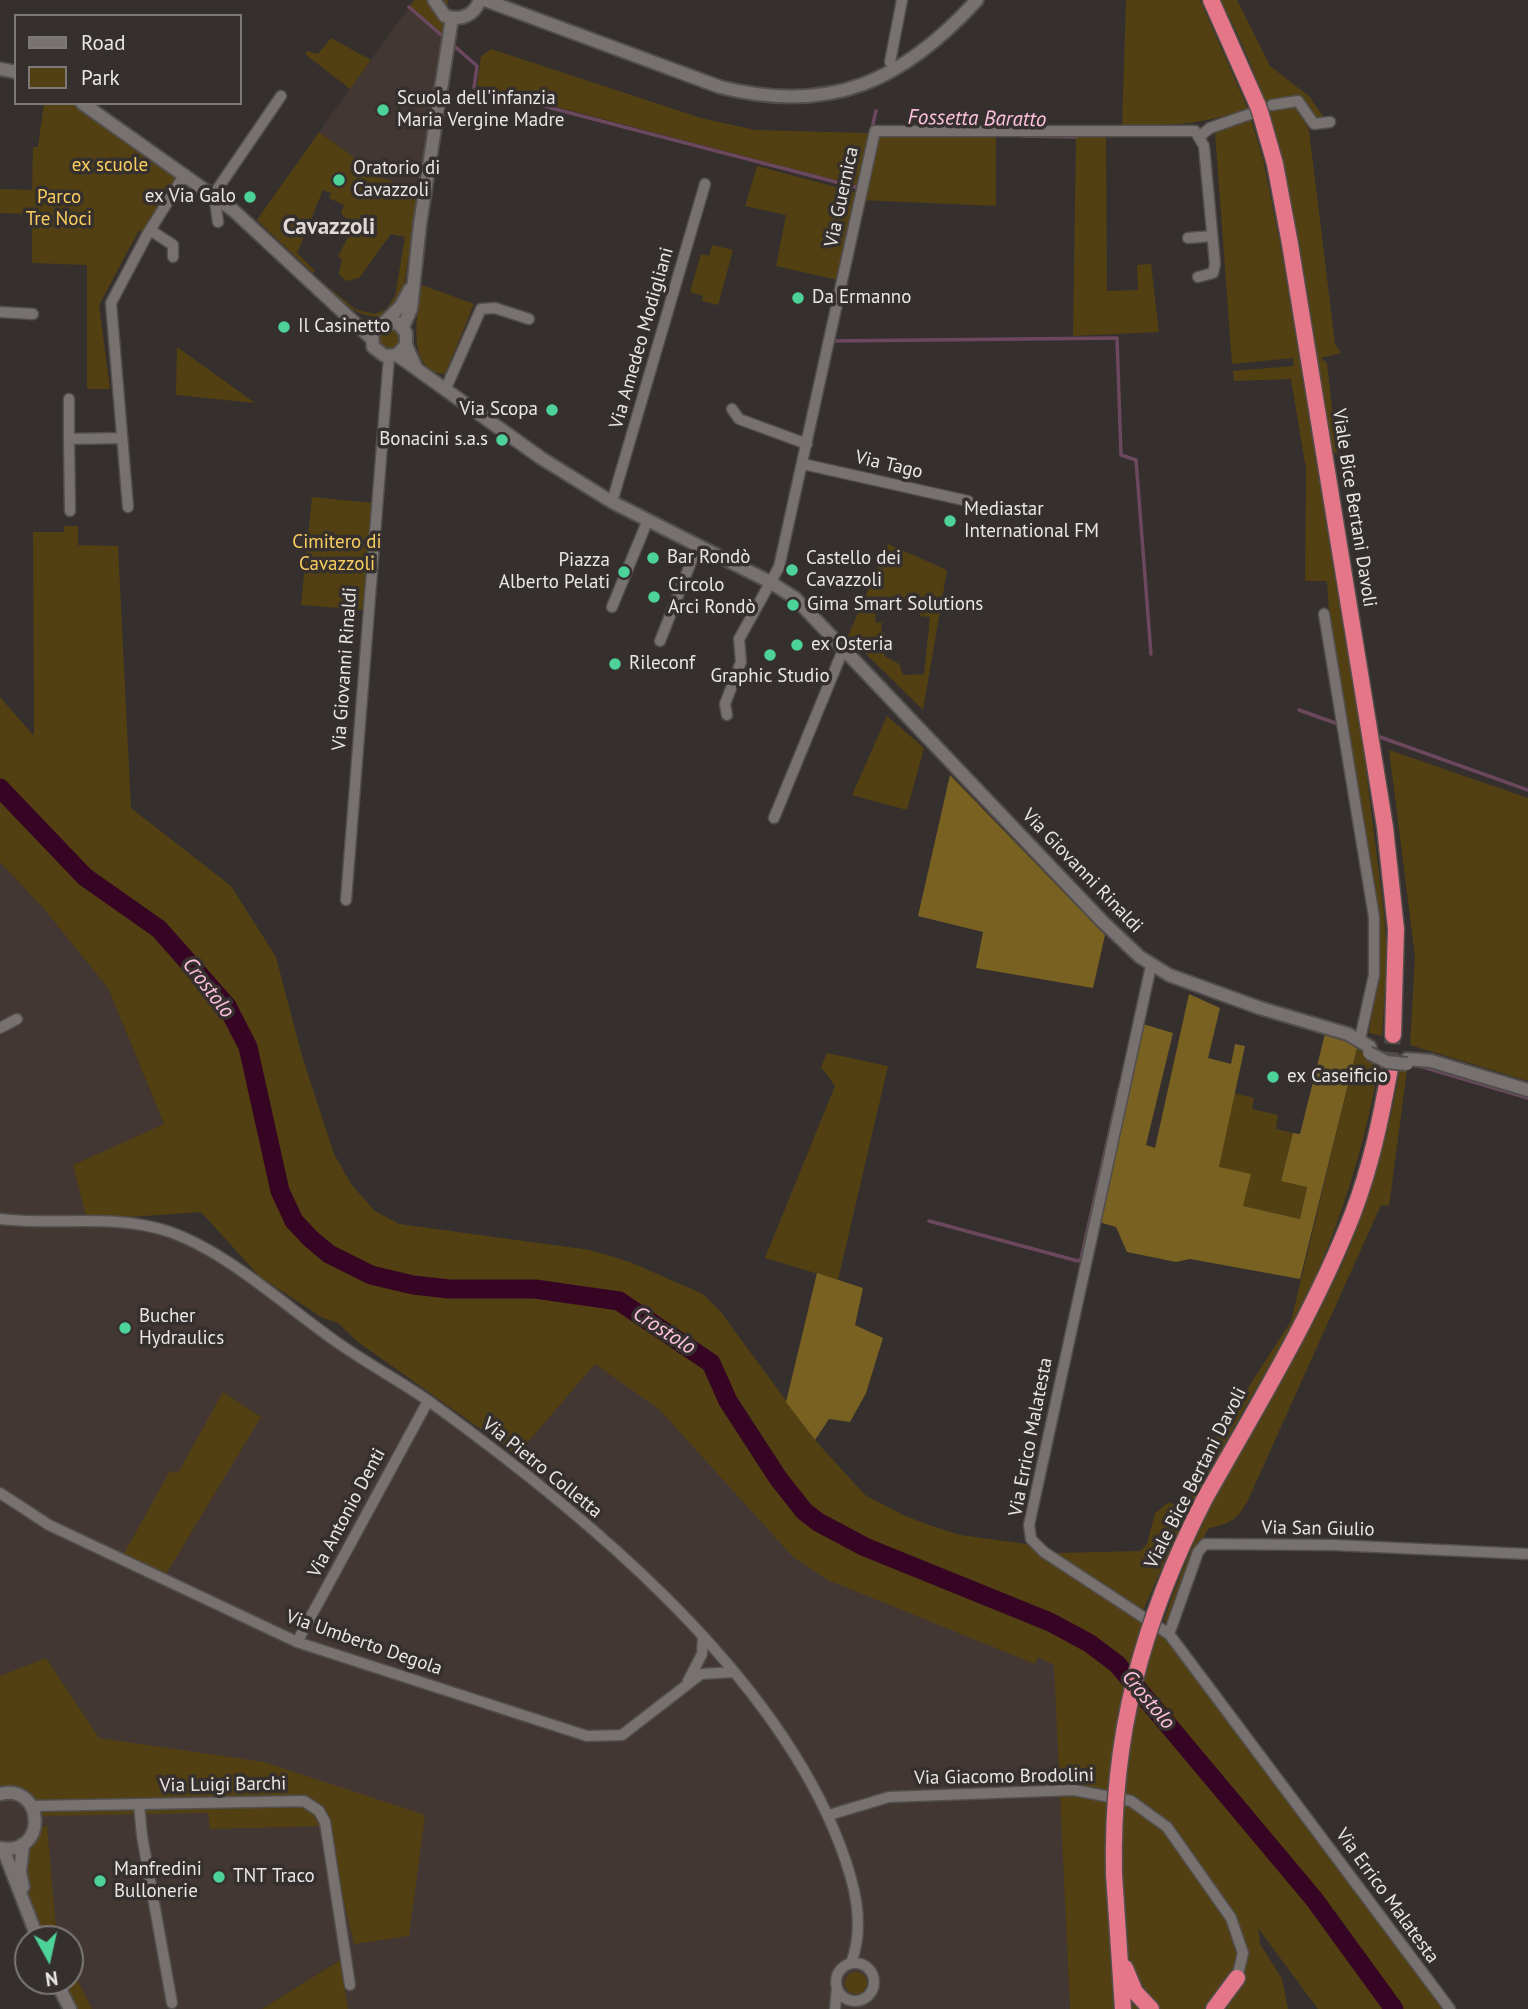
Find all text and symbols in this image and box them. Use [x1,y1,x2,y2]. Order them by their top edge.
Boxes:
legend [14,14,242,105]
text: Road [81,29,125,56]
text: Park [81,64,120,91]
place label: Scuola dell'infanzia Maria Vergine Madre [397,88,565,132]
marker: Scuola dell'infanzia Maria Vergine Madre [375,102,391,118]
water label: Fossetta Baratto [907,105,1047,133]
street label: Via Guernica [820,145,864,249]
park label: ex scuole [72,155,148,177]
place label: Oratorio di Cavazzoli [353,158,440,202]
marker: Oratorio di Cavazzoli [331,172,347,188]
place label: ex Via Galo [145,186,236,208]
park label: Parco Tre Noci [26,187,92,231]
marker: ex Via Galo [242,189,258,205]
district label: Cavazzoli [283,213,375,241]
street label: Via Amedeo Modigliani [605,245,679,431]
place label: Da Ermanno [812,287,911,309]
marker: Da Ermanno [790,290,806,306]
place label: Il Casinetto [298,316,390,338]
marker: Il Casinetto [276,319,292,335]
place label: Via Scopa [460,399,538,421]
marker: Via Scopa [544,402,560,418]
street label: Viale Bice Bertani Davoli [1327,407,1381,609]
place label: Bonacini s.a.s [379,429,488,451]
marker: Bonacini s.a.s [494,432,510,448]
street label: Via Tago [853,446,925,484]
place label: Mediastar International FM [964,499,1099,543]
marker: Mediastar International FM [942,513,958,529]
park label: Cimitero di Cavazzoli [292,532,382,576]
place label: Bar Rondò [667,547,750,569]
place label: Castello dei Cavazzoli [806,548,901,592]
place label: Piazza Alberto Pelati [499,550,610,594]
marker: Bar Rondò [645,550,661,566]
marker: Castello dei Cavazzoli [784,562,800,578]
marker: Piazza Alberto Pelati [616,564,632,580]
place label: Circolo Arci Rondò [668,575,756,619]
street label: Via Giovanni Rinaldi [328,587,362,751]
marker: Circolo Arci Rondò [646,589,662,605]
place label: Gima Smart Solutions [807,594,983,616]
marker: Gima Smart Solutions [785,597,801,613]
place label: ex Osteria [811,634,893,656]
marker: ex Osteria [789,637,805,653]
marker: Graphic Studio [762,647,778,663]
place label: Rileconf [629,653,695,675]
marker: Rileconf [607,656,623,672]
place label: Graphic Studio [710,666,830,688]
street label: Via Giovanni Rinaldi [1017,804,1147,938]
water label: Crostolo [177,953,239,1023]
place label: ex Caseificio [1287,1066,1388,1088]
marker: ex Caseificio [1265,1069,1281,1085]
water label: Crostolo [628,1301,700,1361]
place label: Bucher Hydraulics [139,1306,224,1350]
marker: Bucher Hydraulics [117,1320,133,1336]
street label: Via Errico Malatesta [1004,1356,1058,1518]
street label: Viale Bice Bertani Davoli [1140,1384,1252,1572]
street label: Via Pietro Colletta [478,1413,606,1523]
street label: Via Antonio Denti [303,1444,391,1582]
street label: Via San Giulio [1261,1517,1375,1541]
street label: Via Umberto Degola [283,1606,445,1680]
water label: Crostolo [1116,1665,1180,1735]
street label: Via Giacomo Brodolini [914,1764,1094,1790]
street label: Via Luigi Barchi [160,1772,286,1798]
street label: Via Errico Malatesta [1330,1824,1444,1968]
place label: Manfredini Bullonerie [114,1859,202,1903]
place label: TNT Traco [233,1866,315,1888]
marker: TNT Traco [211,1869,227,1885]
marker: Manfredini Bullonerie [92,1873,108,1889]
north arrow [14,1925,84,1995]
text: N [44,1966,60,1992]

